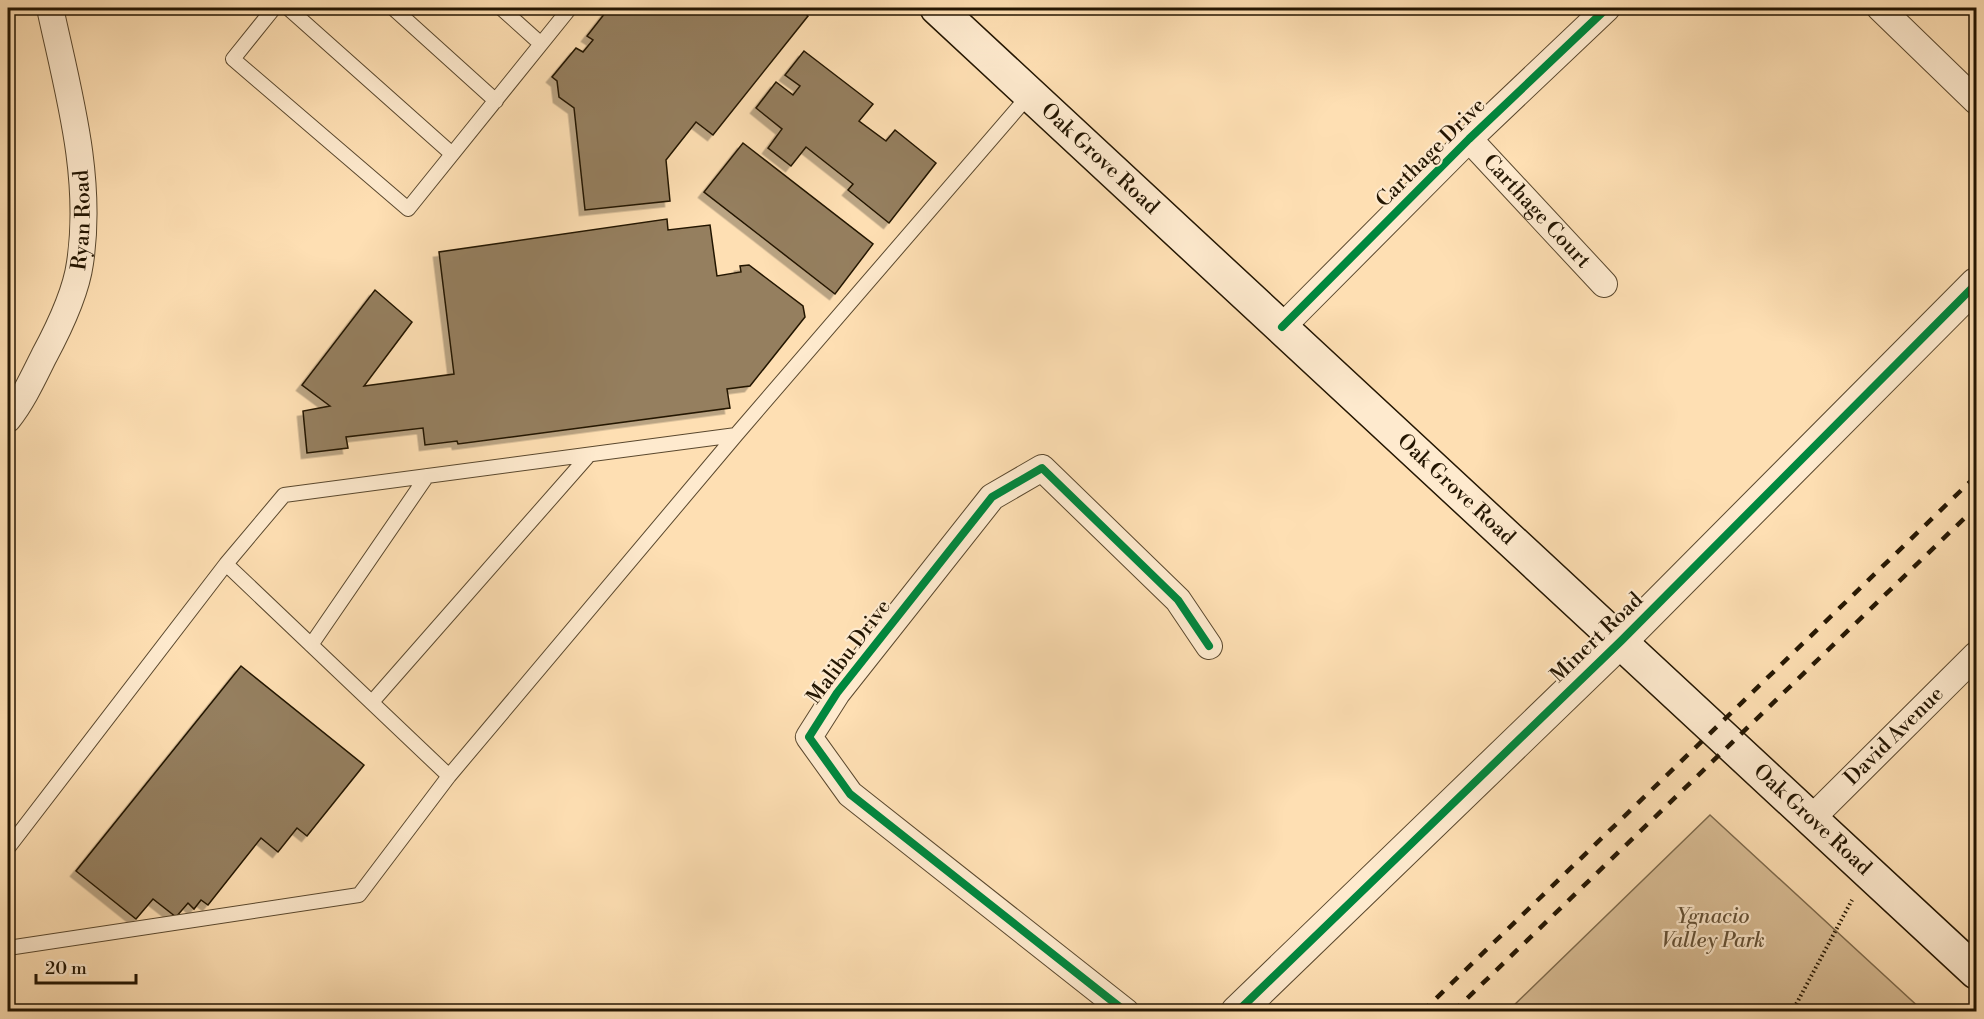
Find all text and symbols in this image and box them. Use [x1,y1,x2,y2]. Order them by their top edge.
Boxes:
street label: Carthage Drive [1371,93,1491,213]
street label: Oak Grove Road [1035,98,1164,220]
street label: Carthage Court [1477,149,1596,274]
street label: Ryan Road [66,169,97,272]
street label: Oak Grove Road [1392,428,1521,551]
street label: Minert Road [1545,587,1649,689]
street label: Malibu Drive [801,595,897,709]
street label: David Avenue [1839,681,1949,791]
street label: Oak Grove Road [1748,759,1877,881]
park label: Ygnacio Valley Park [1661,904,1765,954]
scale bar [36,947,136,985]
text: 20 m [45,957,87,980]

